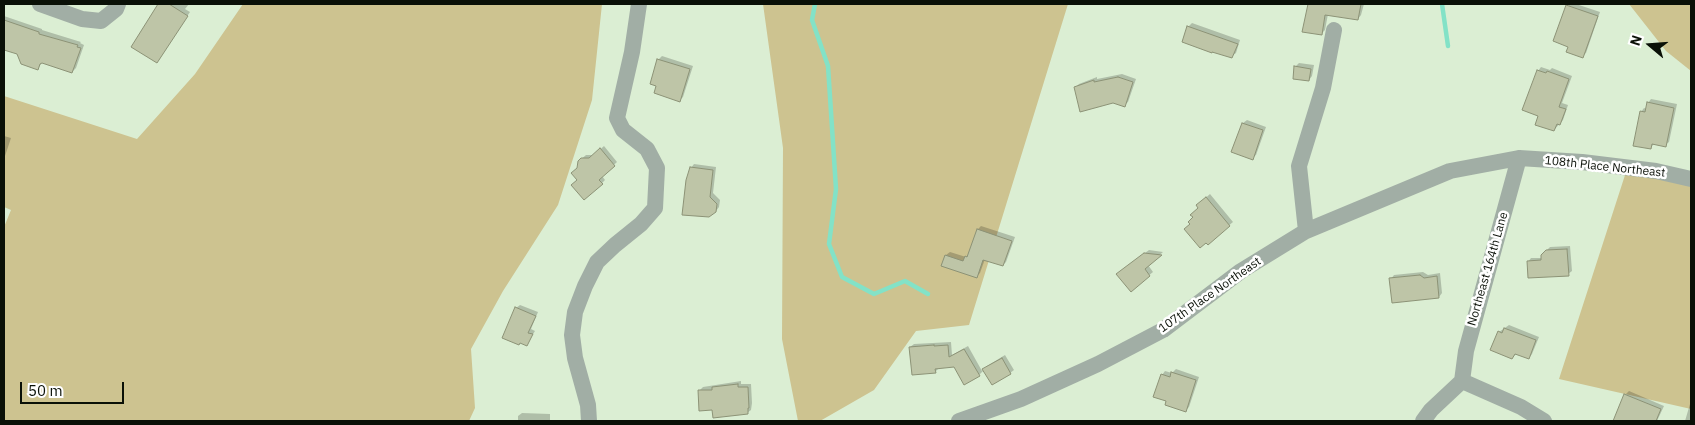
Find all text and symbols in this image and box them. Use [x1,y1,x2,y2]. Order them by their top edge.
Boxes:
north arrow [1625,20,1675,70]
text: N [1626,33,1646,48]
street label: 108th Place Northeast [1544,153,1666,181]
street label: Northeast 164th Lane [1465,210,1511,328]
street label: 107th Place Northeast [1156,254,1264,336]
scale bar [22,372,126,404]
text: 50 m [28,381,63,400]

